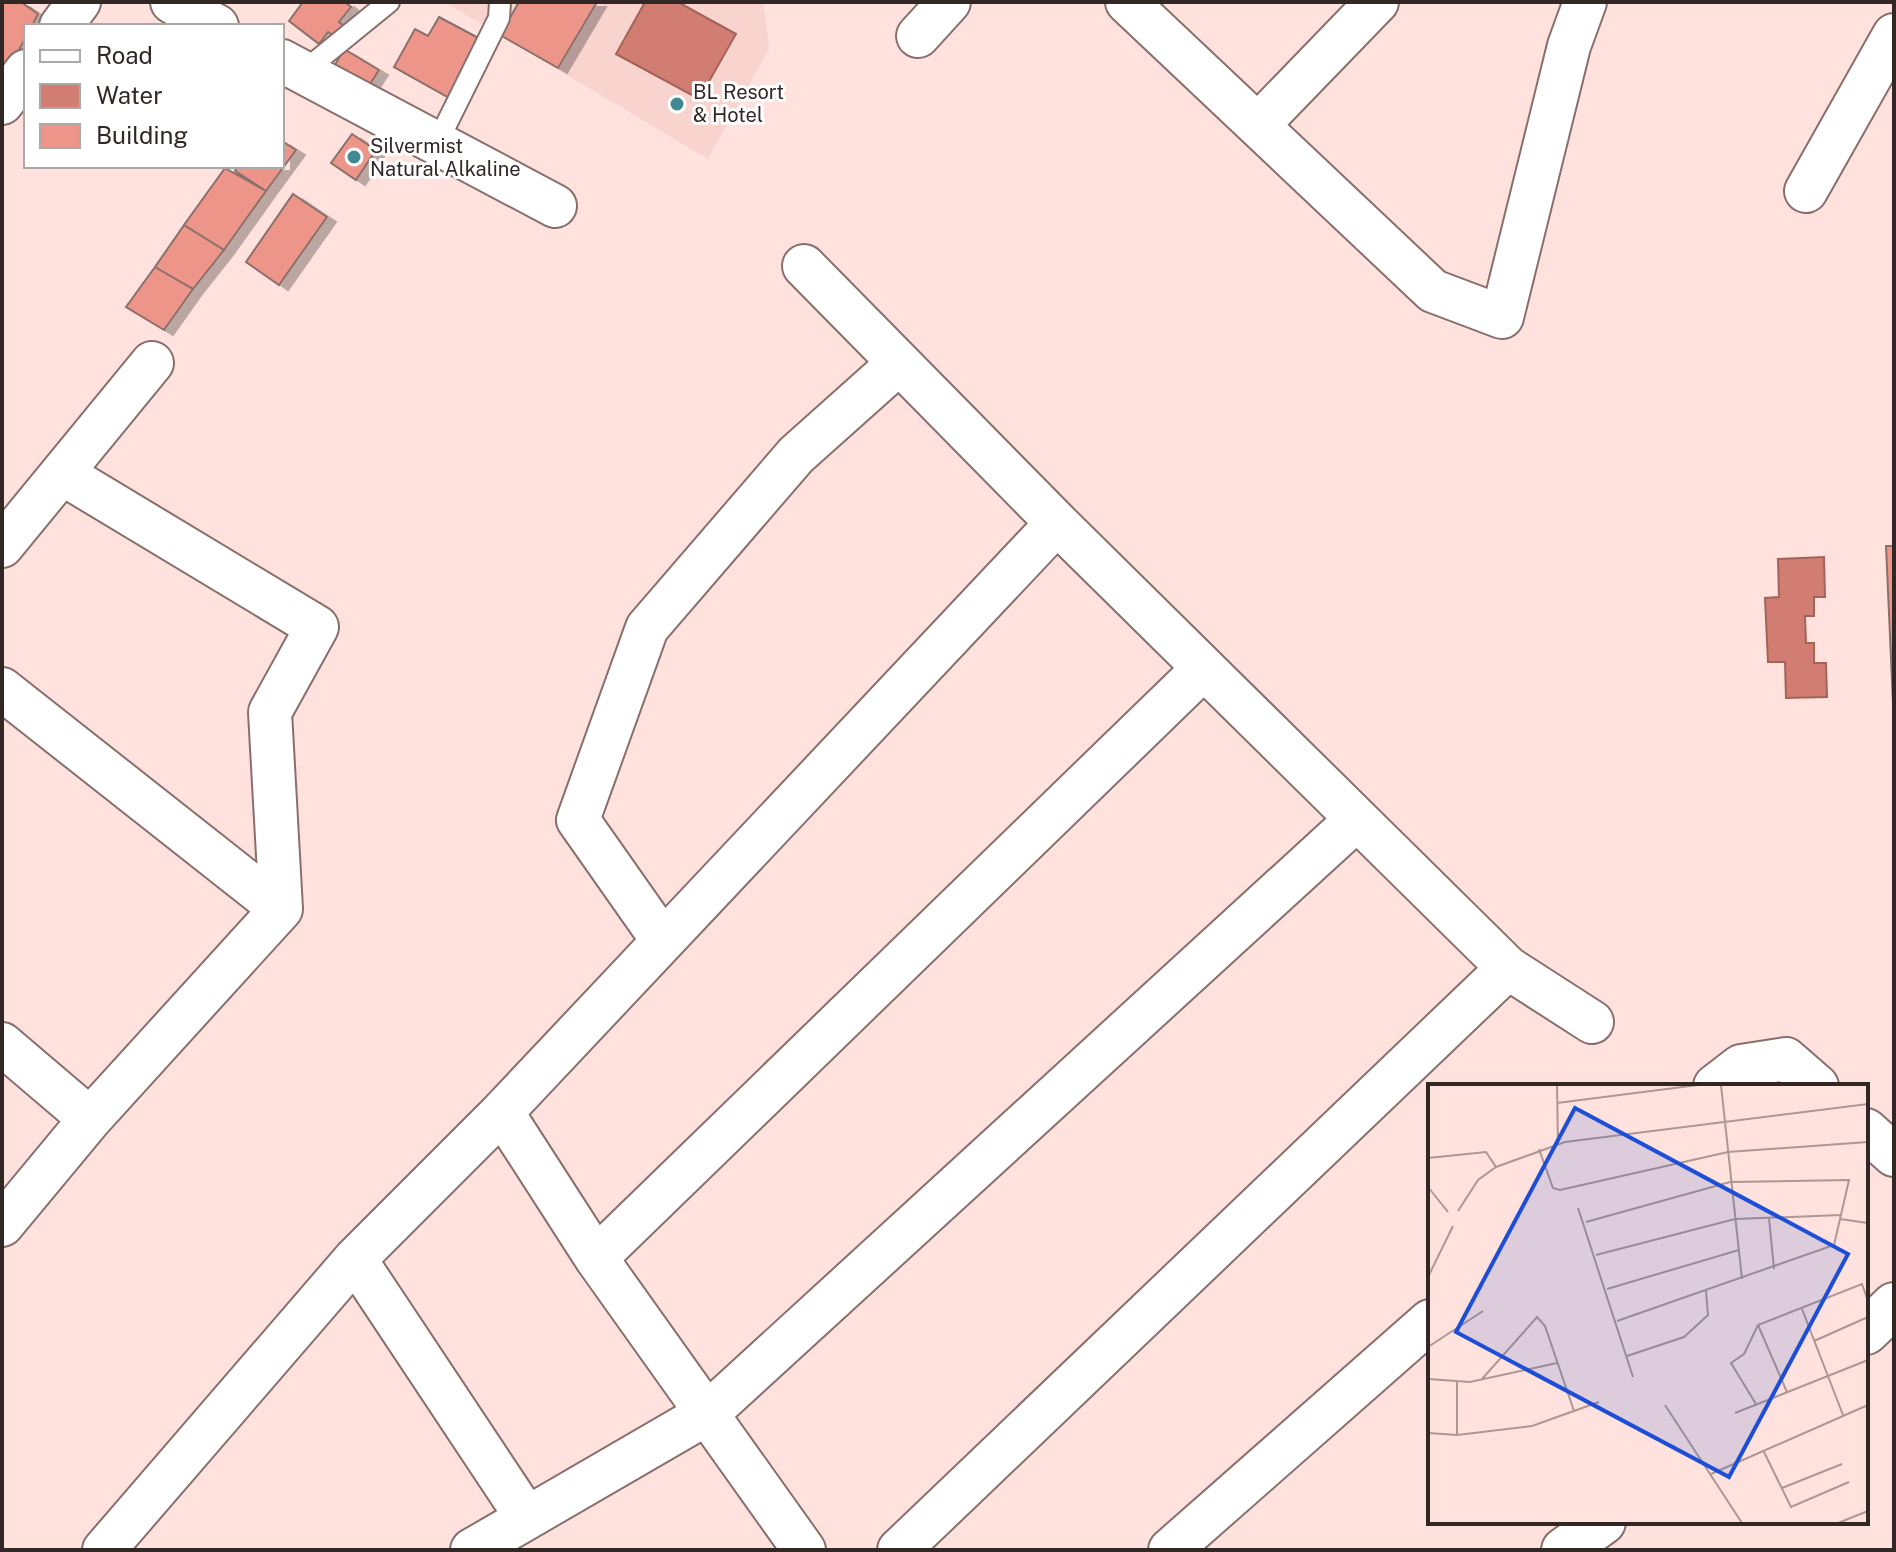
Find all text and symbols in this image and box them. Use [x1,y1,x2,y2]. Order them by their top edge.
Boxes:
legend [24,24,284,168]
text: Road [96,41,153,69]
place label: BL Resort & Hotel [693,80,784,127]
text: Water [96,81,163,109]
marker: BL Resort & Hotel [668,95,686,113]
text: Building [96,121,188,149]
place label: Silvermist Natural Alkaline [370,134,521,181]
marker: Silvermist Natural Alkaline [345,148,363,166]
inset map [1428,1084,1868,1524]

